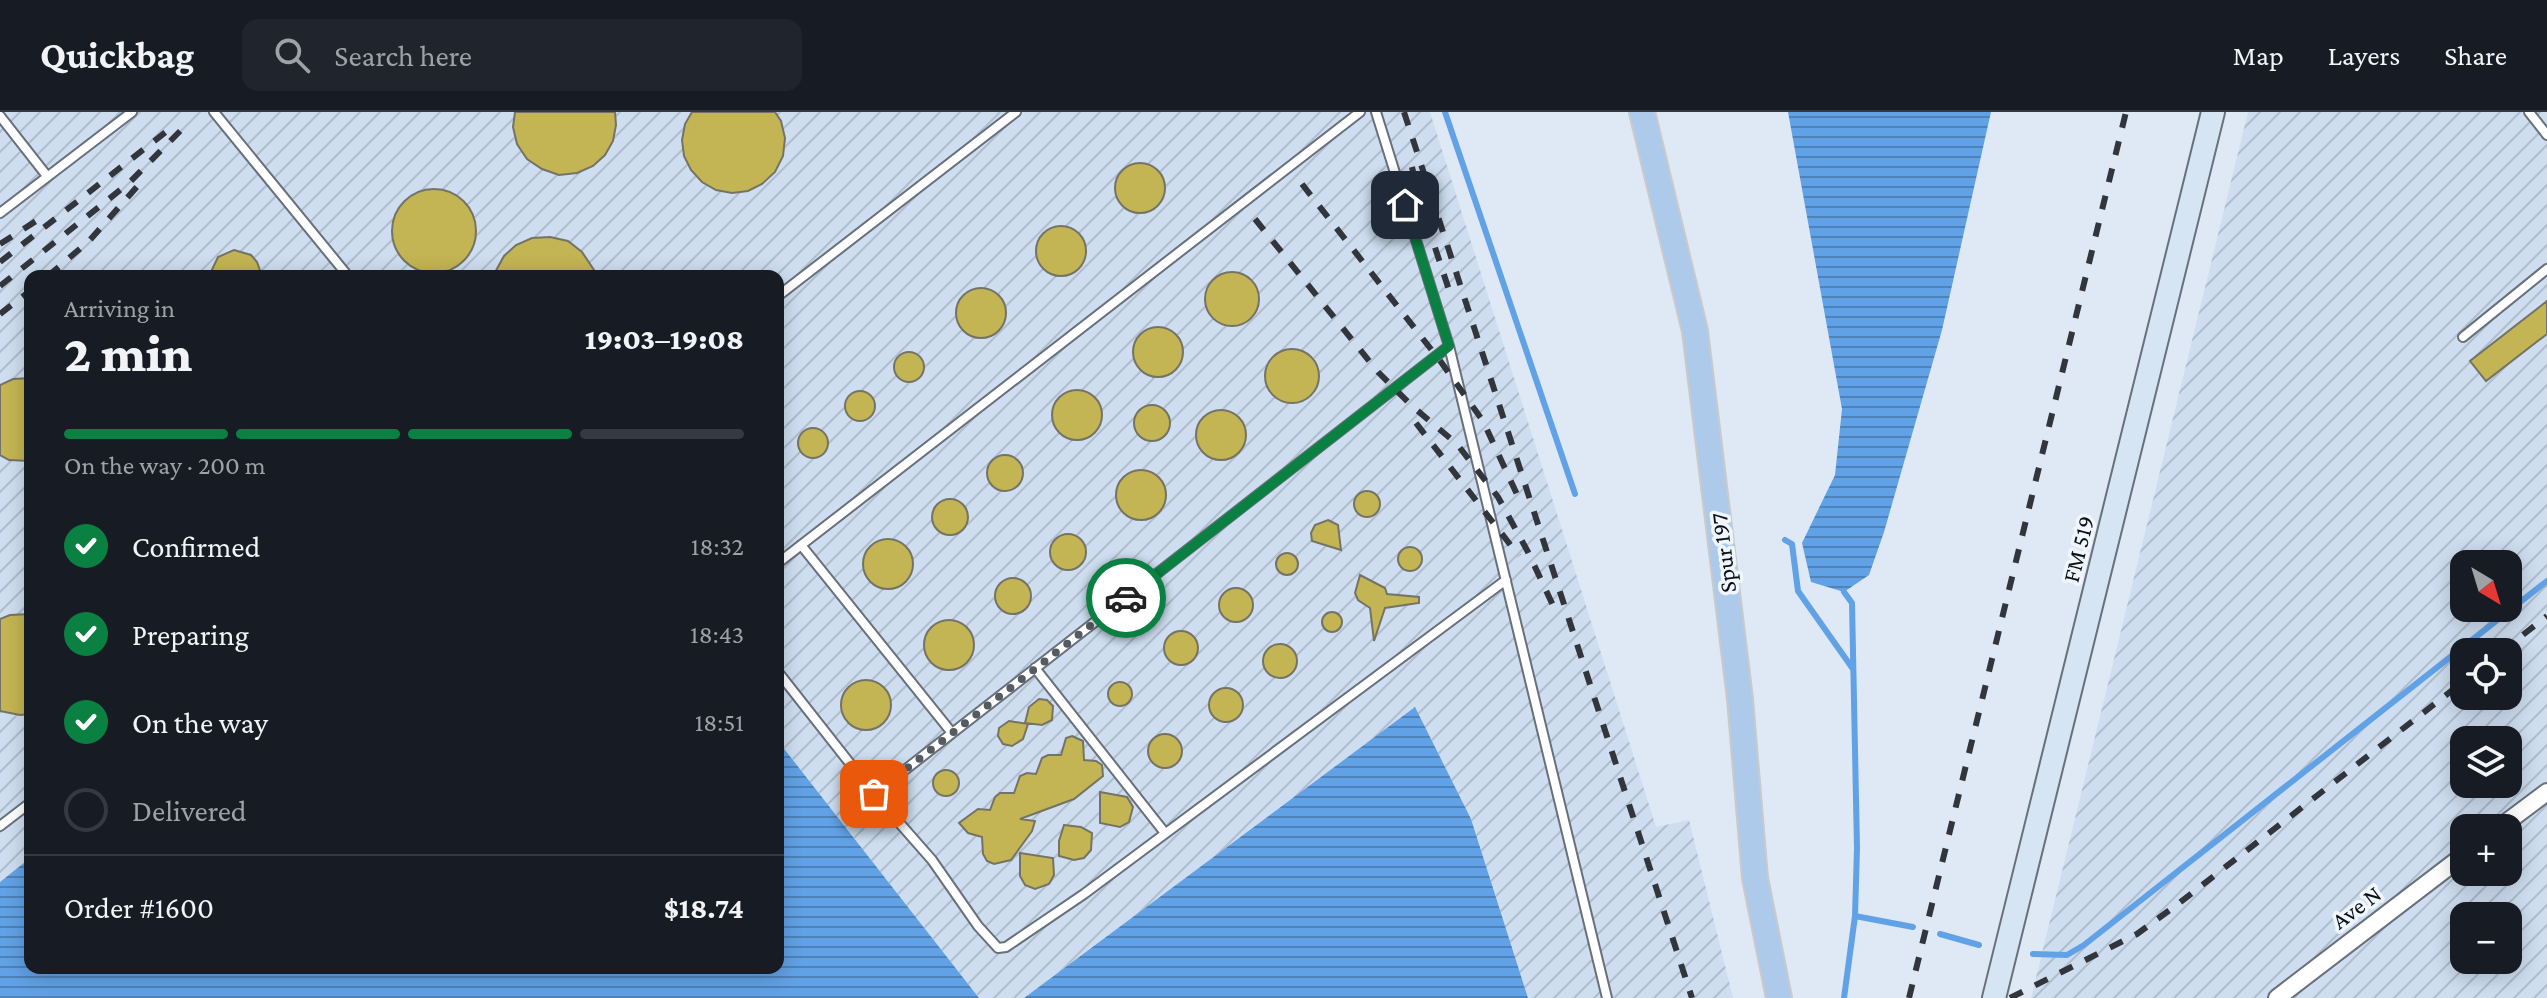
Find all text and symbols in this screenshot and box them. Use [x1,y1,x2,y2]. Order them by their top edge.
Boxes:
search box [242,19,802,91]
icon: search [270,33,314,77]
text: Quickbag [40,34,194,76]
text: Search here [334,39,472,72]
text: Map [2233,40,2284,71]
text: Layers [2328,40,2400,71]
text: Share [2444,40,2507,71]
pin [1371,171,1439,239]
icon: home [1383,183,1427,227]
text: Arriving in [64,294,175,323]
text: 19:03–19:08 [585,322,744,355]
text: 2 min [64,324,192,382]
text: On the way · 200 m [64,451,266,480]
street label: Spur 197 [1705,511,1741,595]
street label: FM 519 [2057,513,2099,585]
icon: check [64,524,108,568]
text: Confirmed [132,530,260,563]
text: 18:32 [691,532,744,561]
north arrow [2450,550,2522,622]
map controls [2450,550,2522,974]
courier [1086,558,1166,638]
icon: car [1104,576,1148,620]
icon: check [64,612,108,656]
text: Preparing [132,618,249,651]
text: 18:43 [690,620,744,649]
button: locate [2450,638,2522,710]
icon: check [64,700,108,744]
text: On the way [132,706,268,739]
text: 18:51 [695,708,744,737]
button: layers [2450,726,2522,798]
pin [840,760,908,828]
icon: bag [852,772,896,816]
text: Delivered [132,794,247,827]
button: + [2450,814,2522,886]
street label: Ave N [2326,880,2386,934]
text: Order #1600 [64,891,214,924]
text: $18.74 [664,891,744,924]
button: − [2450,902,2522,974]

